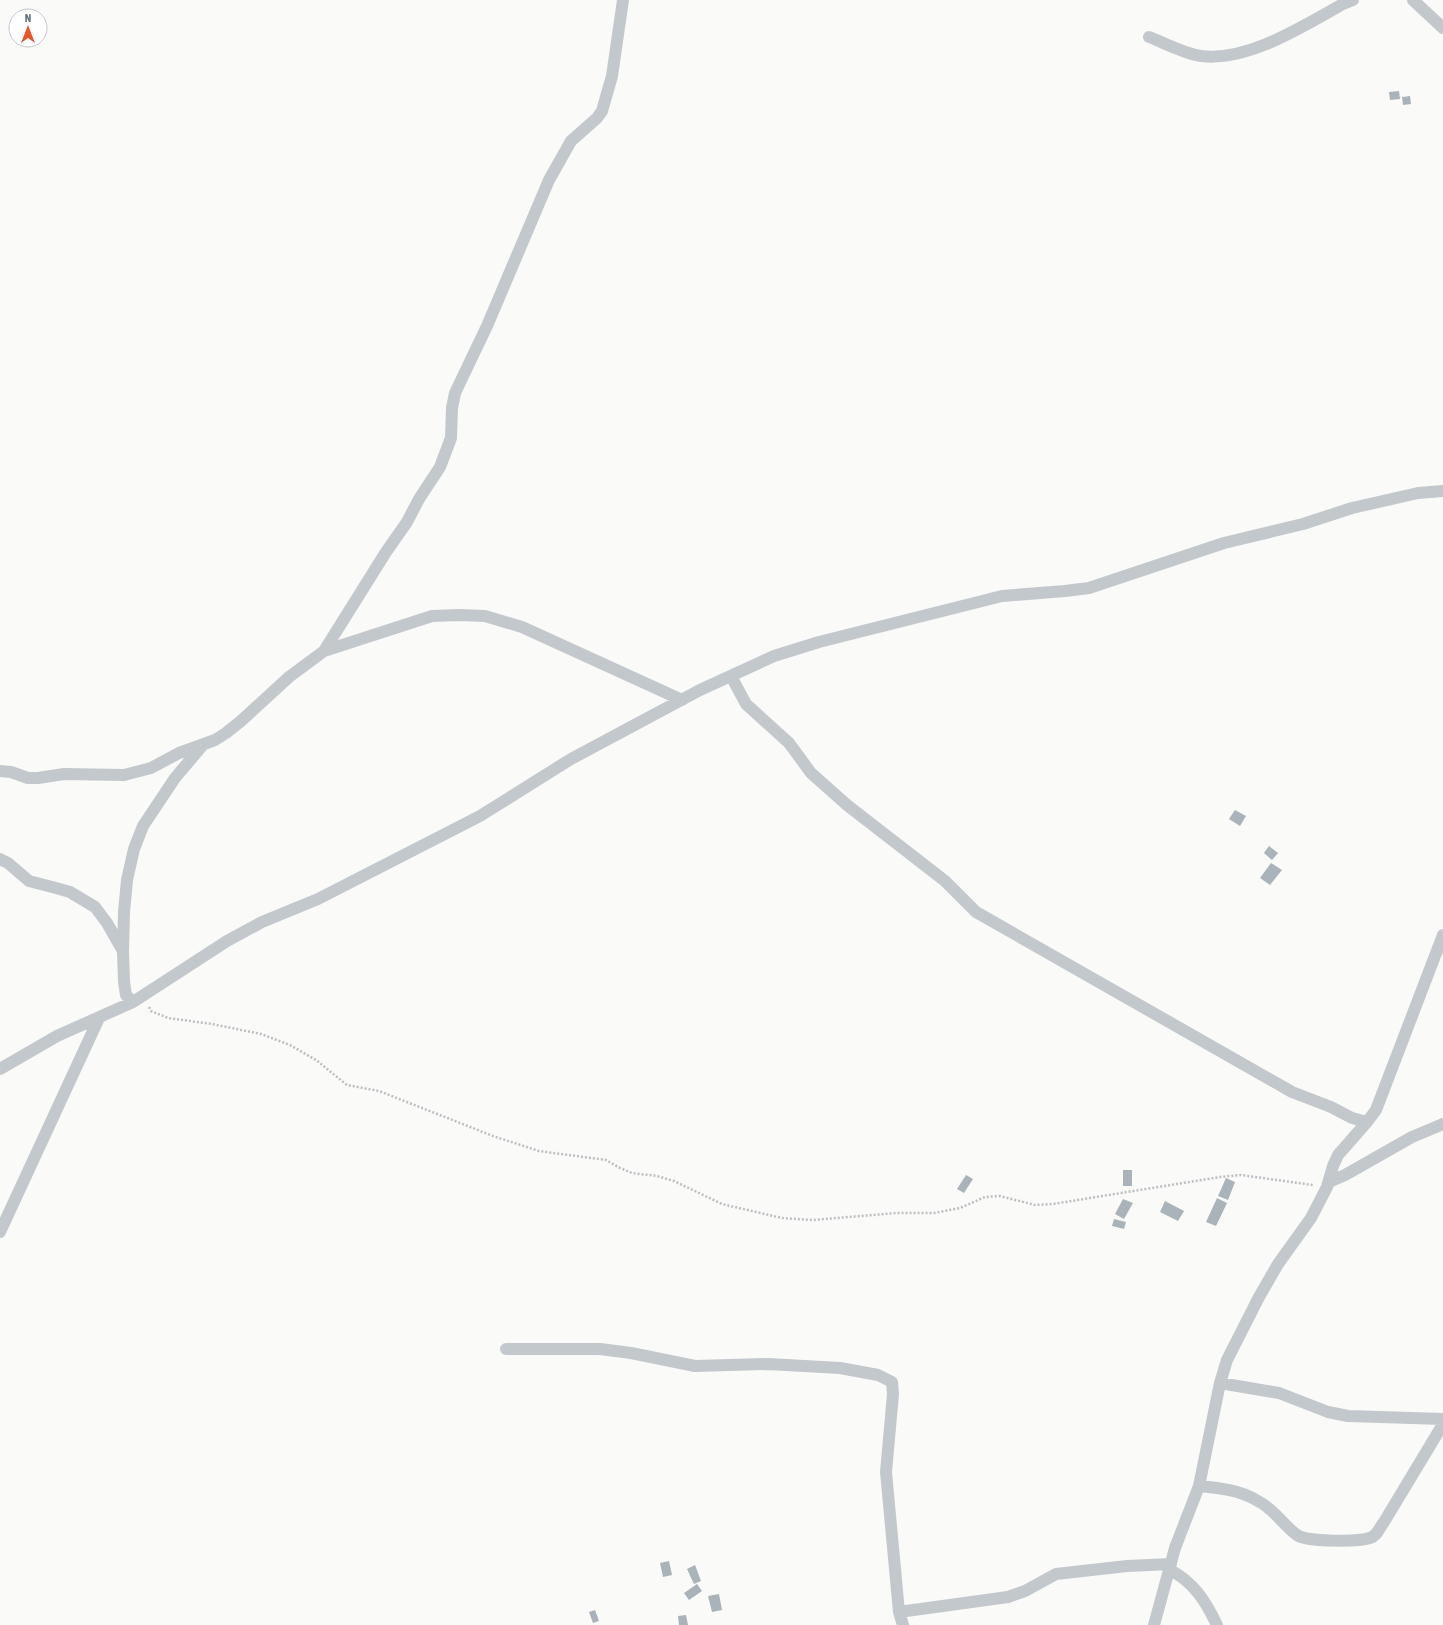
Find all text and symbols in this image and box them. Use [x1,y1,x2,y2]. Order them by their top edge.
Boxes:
north arrow [8,8,48,48]
text: N [25,12,31,24]

